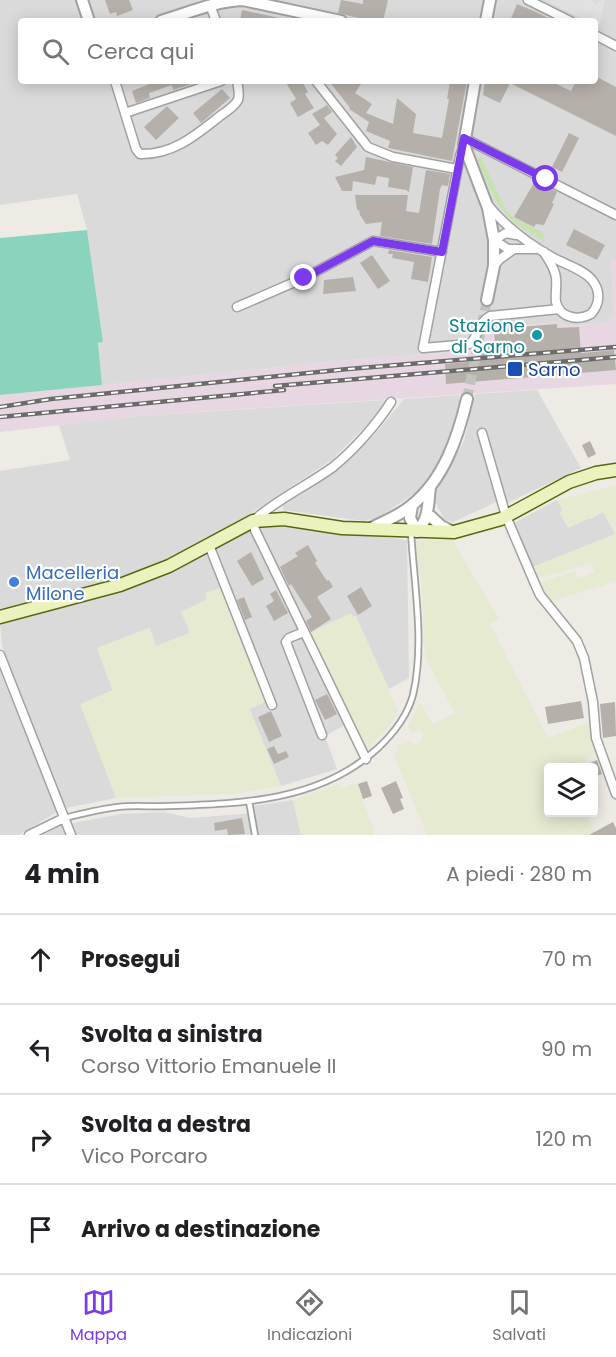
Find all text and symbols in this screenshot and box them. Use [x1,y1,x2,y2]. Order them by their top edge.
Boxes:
search box [18,18,598,84]
icon: search [39,35,72,68]
text: Cerca qui [87,36,194,67]
route start [532,165,558,191]
route end [290,264,316,290]
place label: Stazione di Sarno [449,313,525,359]
marker: Stazione di Sarno [530,328,544,342]
place label: Sarno [528,357,581,382]
marker: Sarno [506,360,524,378]
place label: Macelleria Milone [26,560,119,606]
marker: Macelleria Milone [7,575,21,589]
map controls [544,763,598,817]
button: layers [544,763,598,817]
text: 4 min [24,856,100,892]
text: A piedi · 280 m [446,860,592,888]
icon: ahead [24,943,57,976]
text: Prosegui [81,944,180,975]
text: 70 m [543,945,592,973]
text: Svolta a sinistra [81,1019,263,1050]
icon: left [24,1033,57,1066]
text: 90 m [541,1035,592,1063]
text: Corso Vittorio Emanuele II [81,1052,336,1080]
text: Svolta a destra [81,1109,251,1140]
icon: right [24,1123,57,1156]
text: 120 m [536,1125,592,1153]
text: Vico Porcaro [81,1142,207,1170]
icon: arrive [24,1213,57,1246]
text: Arrivo a destinazione [81,1214,320,1245]
tab: Mappa [70,1286,127,1347]
tab: Indicazioni [267,1286,352,1347]
tab: Salvati [492,1286,546,1347]

